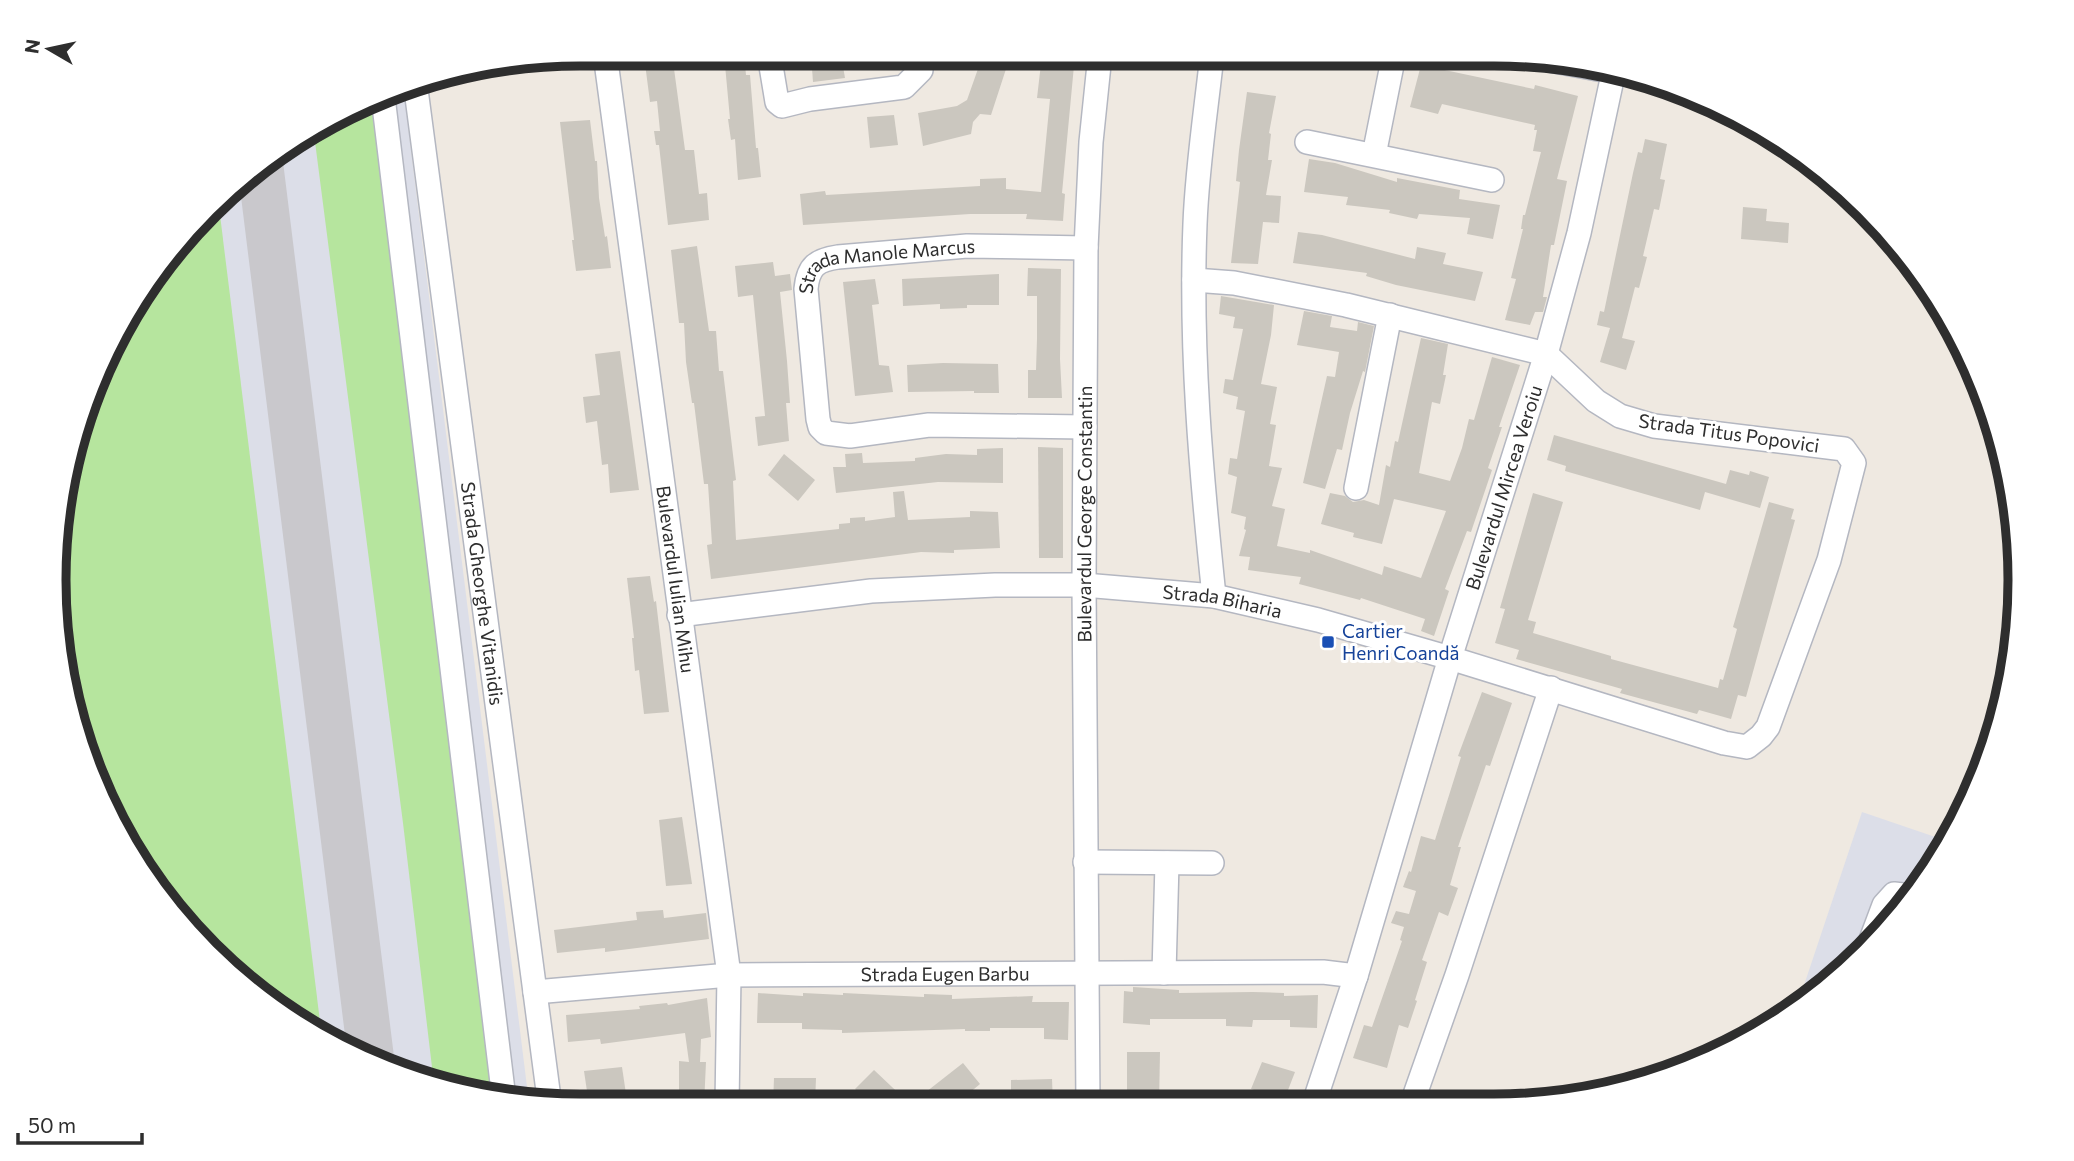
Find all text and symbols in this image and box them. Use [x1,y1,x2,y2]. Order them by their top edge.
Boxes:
north arrow [14,14,84,84]
text: N [19,37,44,55]
street label: Strada Manole Marcus [794,234,975,295]
street label: Bulevardul Mircea Veroiu [1460,382,1546,593]
street label: Bulevardul George Constantin [1072,385,1096,643]
street label: Strada Titus Popovici [1637,408,1821,457]
street label: Strada Gheorghe Vitanidis [457,480,509,707]
street label: Bulevardul Iulian Mihu [652,484,700,674]
street label: Strada Biharia [1162,580,1284,622]
place label: Cartier Henri Coandă [1342,619,1459,664]
marker: Cartier Henri Coandă [1320,634,1336,650]
street label: Strada Eugen Barbu [861,961,1030,985]
scale bar [18,1102,142,1146]
text: 50 m [28,1112,76,1137]

